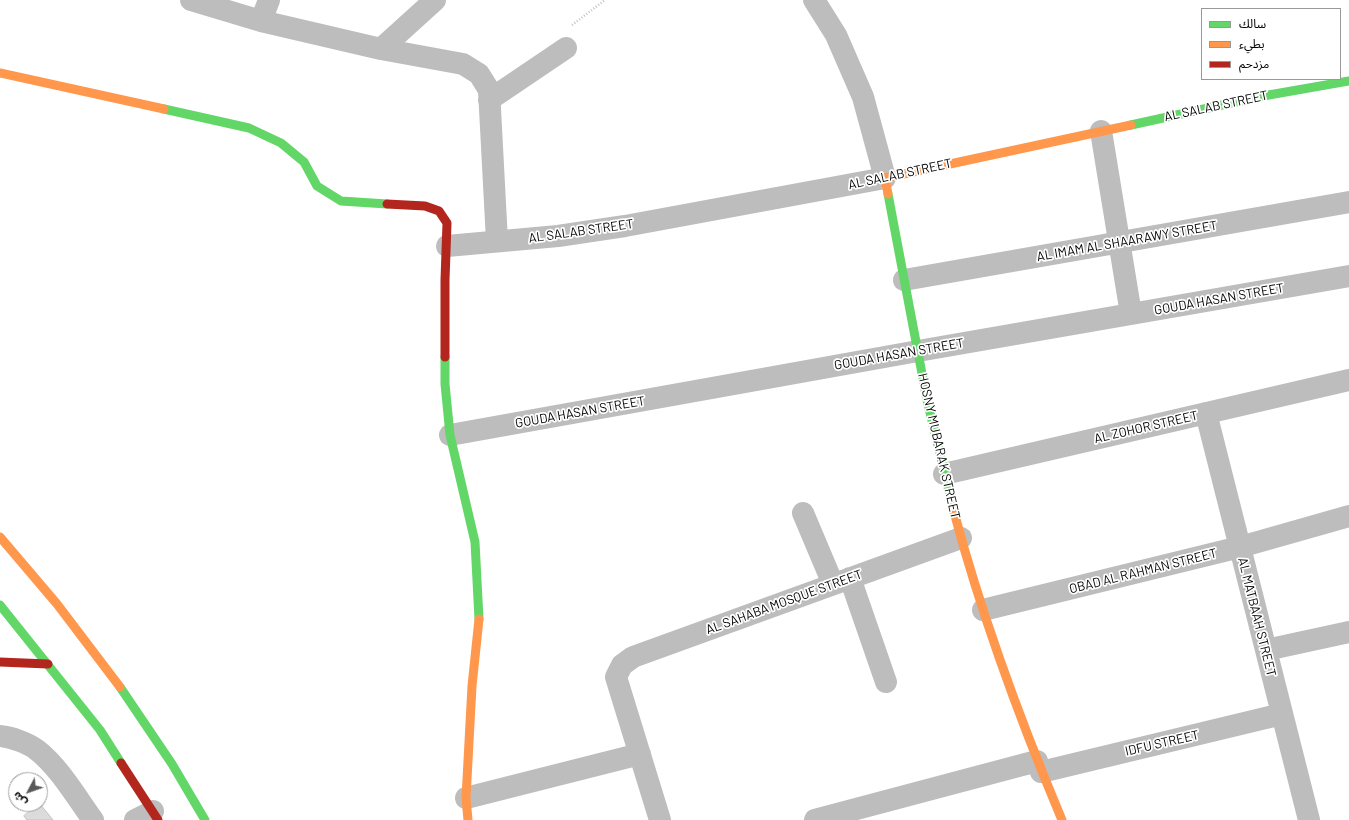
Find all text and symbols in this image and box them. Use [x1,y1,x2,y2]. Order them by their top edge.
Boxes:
legend [1201,8,1341,80]
text: سالك [1239,16,1266,30]
text: بطيء [1239,36,1265,50]
text: مزدحم [1239,56,1269,70]
street label: AL SALAB STREET [1163,87,1269,125]
street label: AL SALAB STREET [847,155,953,193]
street label: AL SALAB STREET [528,216,634,246]
street label: AL IMAM AL SHAARAWY STREET [1036,217,1218,265]
street label: GOUDA HASAN STREET [1153,280,1285,318]
street label: GOUDA HASAN STREET [833,335,965,373]
street label: HOSNY MUBARAK STREET [915,372,963,520]
street label: GOUDA HASAN STREET [514,393,646,431]
street label: AL ZOHOR STREET [1093,407,1199,447]
street label: OBAD AL RAHMAN STREET [1068,545,1218,597]
street label: AL MATBAAH STREET [1235,556,1279,678]
street label: AL SAHABA MOSQUE STREET [704,566,864,638]
street label: IDFU STREET [1123,727,1201,759]
north arrow [8,772,48,812]
text: ش [9,790,29,810]

